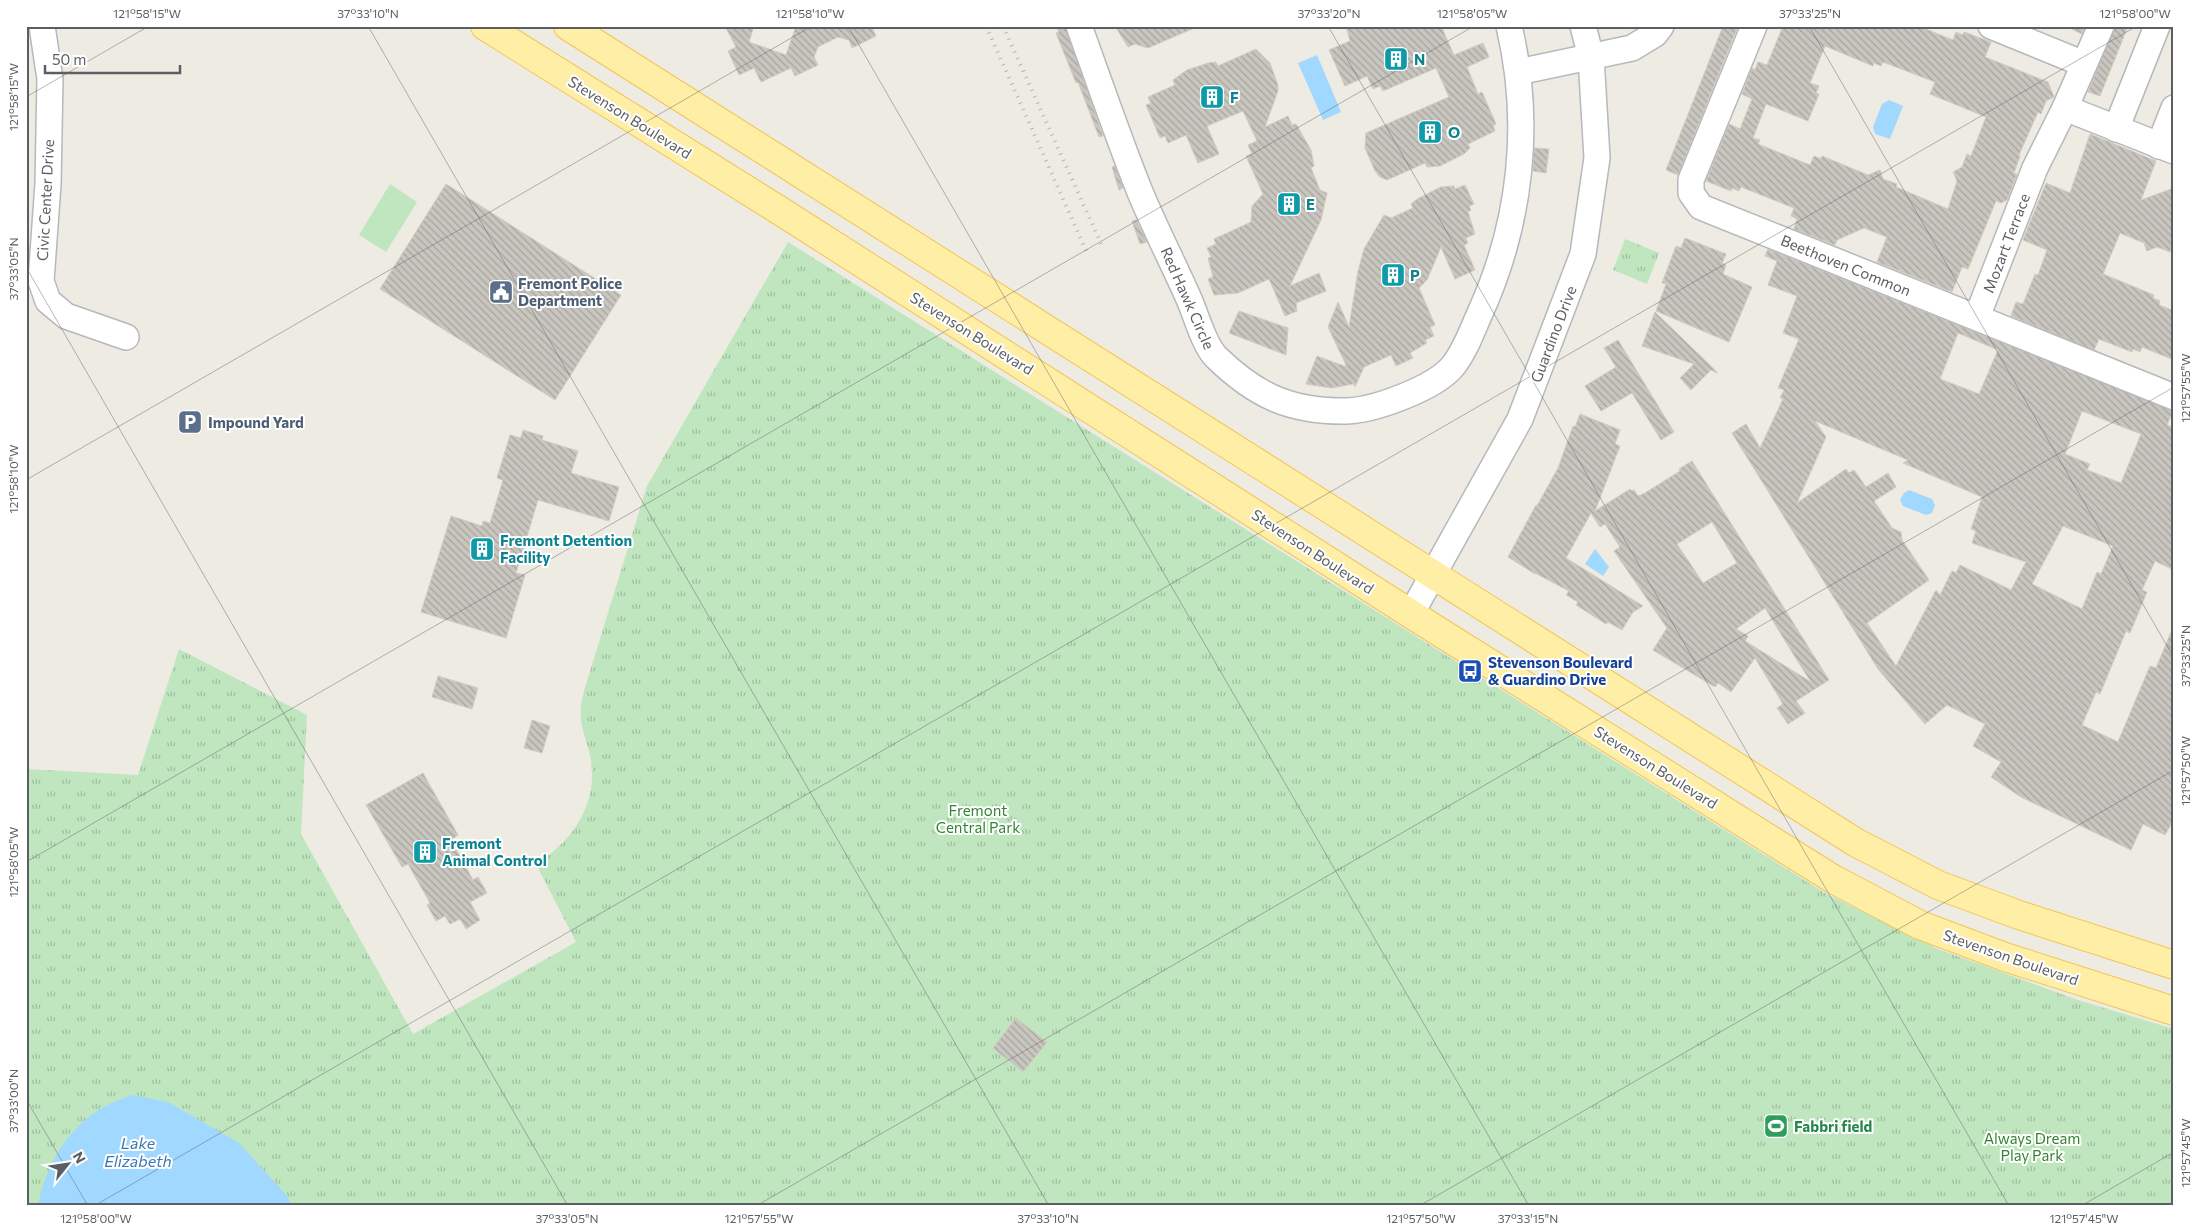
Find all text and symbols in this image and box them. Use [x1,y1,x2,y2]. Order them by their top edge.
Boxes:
text: 121°58'15"W [113,6,181,20]
text: 37°33'10"N [337,6,399,20]
text: 121°58'10"W [776,6,844,20]
text: 37°33'20"N [1298,6,1360,20]
text: 121°58'05"W [1437,6,1507,20]
text: 37°33'25"N [1779,6,1841,20]
text: 121°58'00"W [2099,6,2171,20]
scale bar [45,42,180,74]
building icon: N [1383,46,1409,72]
text: 50 m [52,50,86,68]
place label: N [1414,50,1425,68]
text: 121°58'15"W [6,63,20,131]
street label: Stevenson Boulevard [565,72,695,162]
building icon: F [1199,84,1225,110]
place label: F [1230,88,1239,106]
building icon: O [1417,119,1443,145]
place label: O [1448,123,1460,141]
street label: Civic Center Drive [33,139,57,261]
building icon: E [1276,191,1302,217]
street label: Mozart Terrace [1979,191,2033,295]
place label: E [1306,195,1315,213]
street label: Beethoven Common [1778,231,1914,299]
text: 37°33'05"N [6,237,20,301]
street label: Red Hawk Circle [1157,244,1219,352]
building icon: P [1380,262,1406,288]
place label: P [1410,266,1420,284]
place label: Fremont Police Department [518,274,622,309]
public building icon: Fremont Police Department [488,279,514,305]
street label: Guardino Drive [1526,283,1580,385]
street label: Stevenson Boulevard [907,288,1037,378]
text: 121°57'55"W [2178,354,2192,422]
parking icon: Impound Yard [177,409,203,435]
place label: Impound Yard [208,413,304,431]
text: 121°58'10"W [6,445,20,513]
street label: Stevenson Boulevard [1249,505,1377,597]
place label: Fremont Detention Facility [500,531,632,566]
building icon: Fremont Detention Facility [469,536,495,562]
text: 37°33'25"N [2178,625,2192,687]
place label: Stevenson Boulevard & Guardino Drive [1488,653,1633,688]
bus stop icon: Stevenson Boulevard & Guardino Drive [1457,658,1483,684]
street label: Stevenson Boulevard [1591,722,1721,812]
text: 121°57'50"W [2178,736,2192,806]
park label: Fremont Central Park [936,801,1020,836]
text: 121°58'05"W [6,827,20,897]
place label: Fremont Animal Control [442,834,547,869]
building icon: Fremont Animal Control [412,839,438,865]
street label: Stevenson Boulevard [1941,925,2081,989]
text: 37°33'00"N [6,1069,20,1133]
sports icon: Fabbri field [1763,1113,1789,1139]
place label: Fabbri field [1794,1117,1872,1135]
text: 121°57'45"W [2178,1118,2192,1188]
park label: Always Dream Play Park [1984,1129,2080,1164]
water label: Lake Elizabeth [104,1133,172,1170]
north arrow [42,1140,92,1190]
text: N [70,1148,90,1166]
text: 121°58'00"W [60,1211,132,1225]
text: 37°33'05"N [535,1211,599,1225]
text: 121°57'55"W [725,1211,793,1225]
text: 37°33'10"N [1017,1211,1079,1225]
text: 121°57'50"W [1386,1211,1456,1225]
text: 37°33'15"N [1498,1211,1558,1225]
text: 121°57'45"W [2049,1211,2119,1225]

